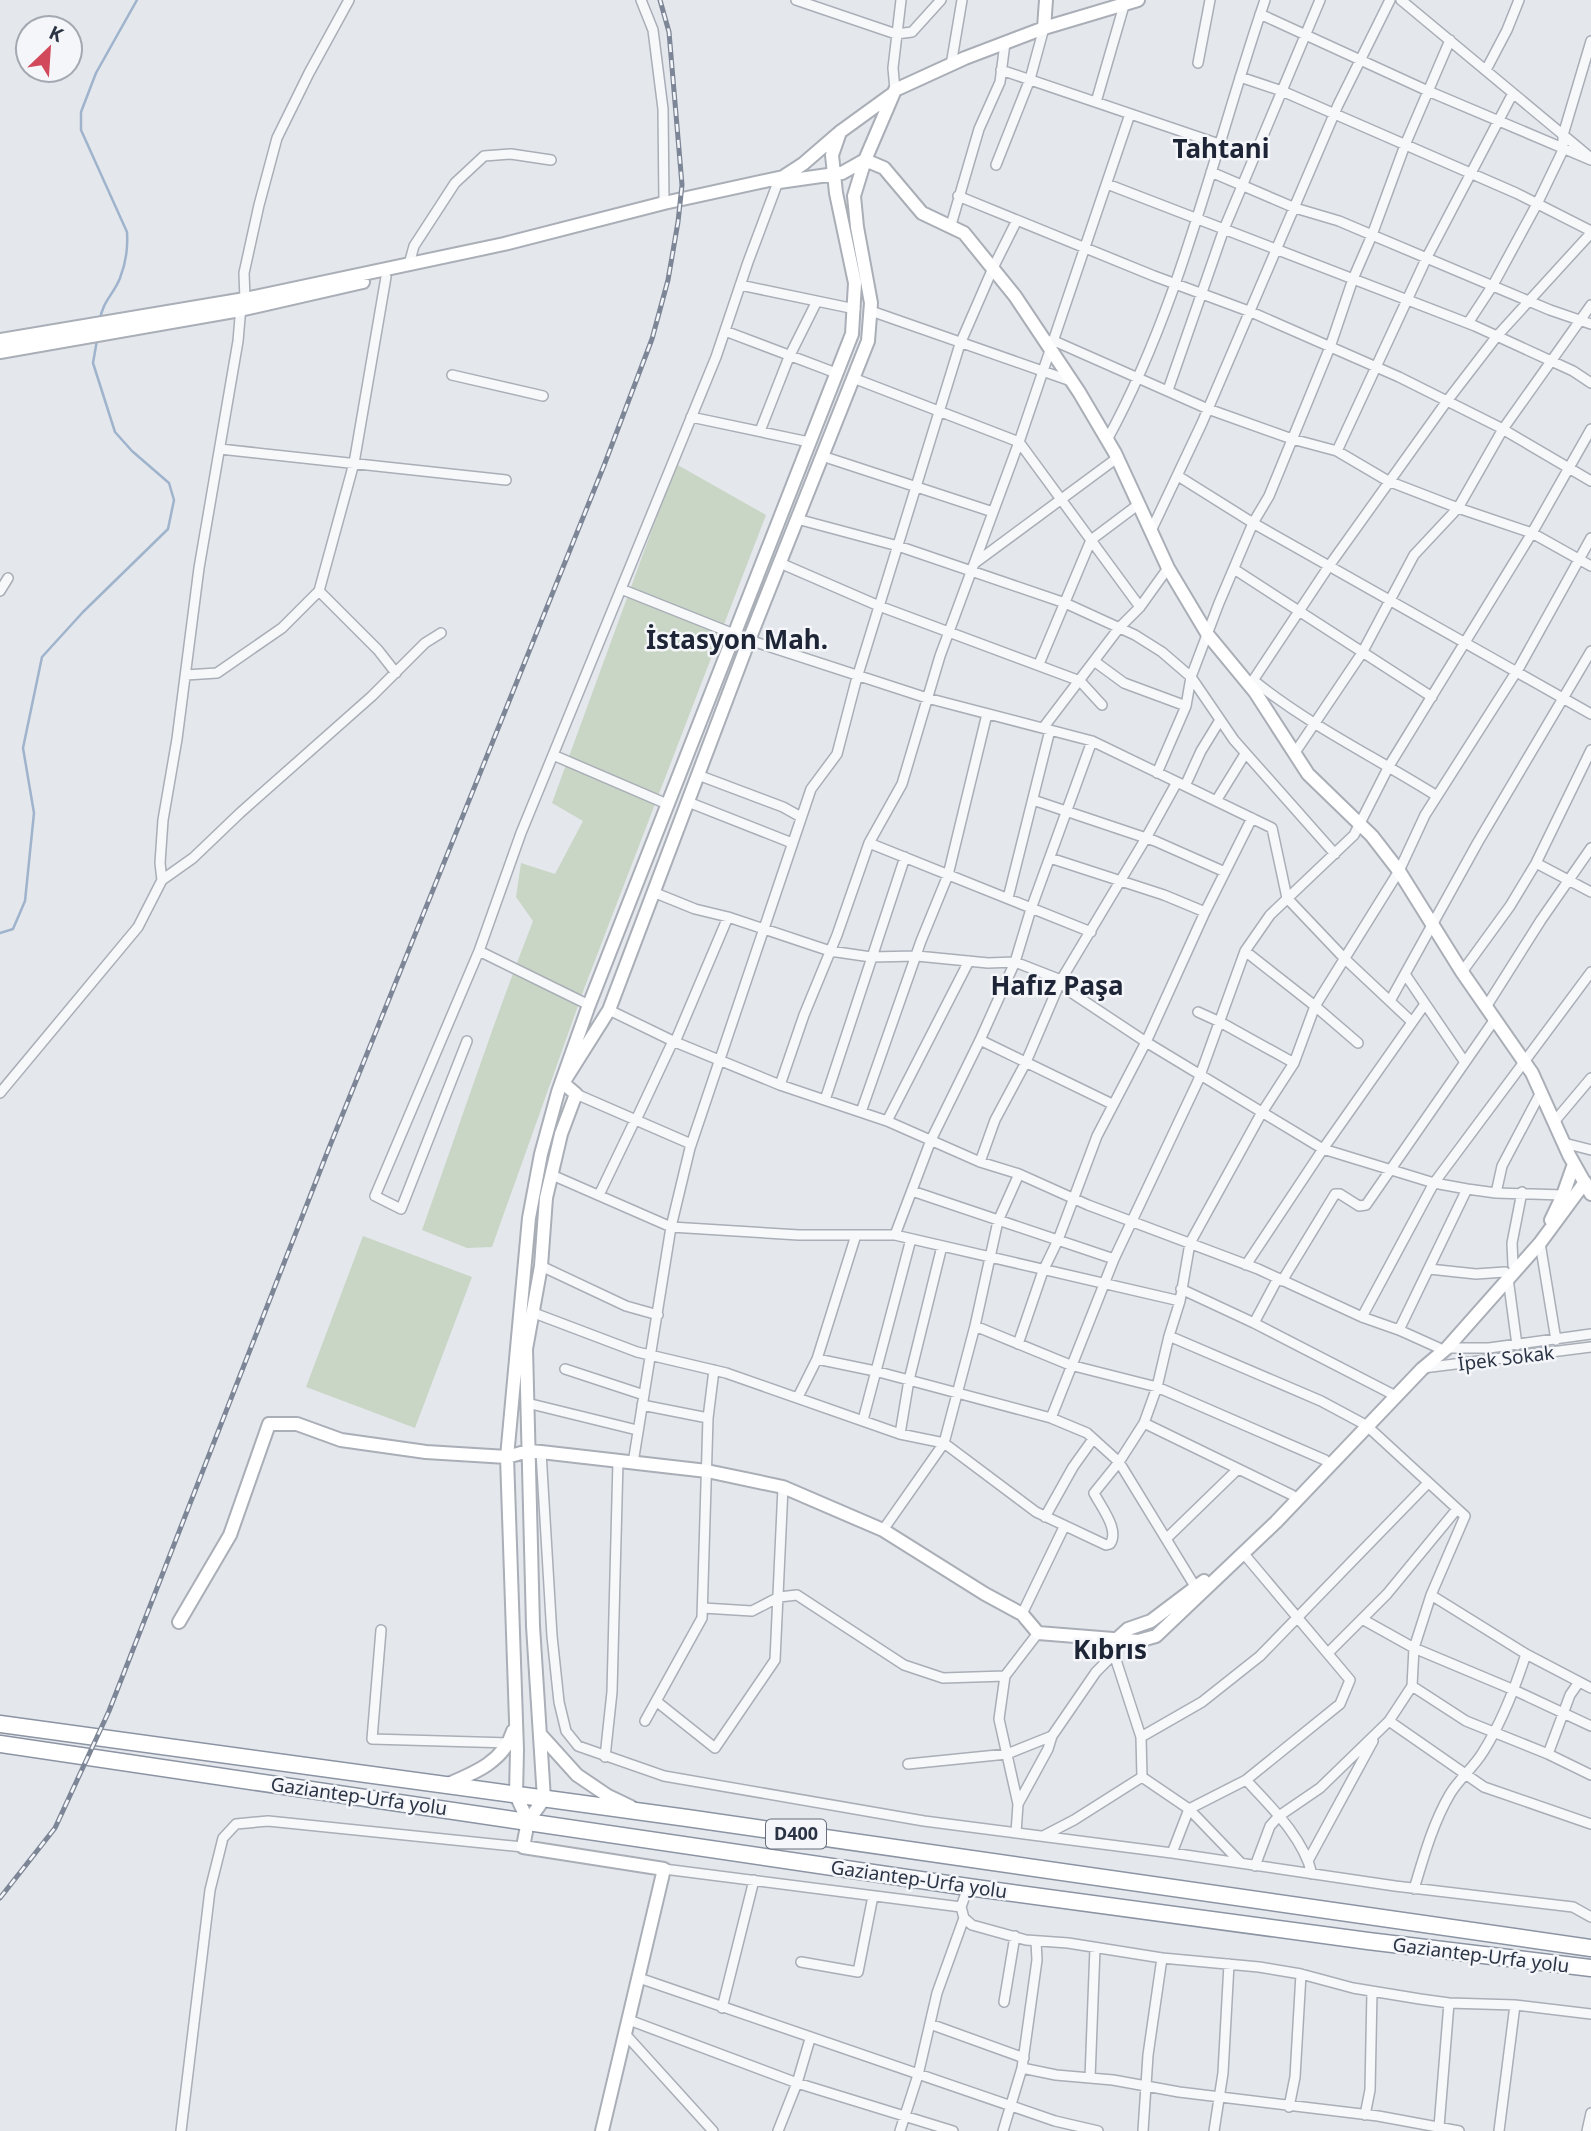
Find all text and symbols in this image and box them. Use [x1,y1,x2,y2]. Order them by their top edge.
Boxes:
north arrow [14,14,84,84]
text: K [45,19,68,48]
district label: Tahtani [1173,130,1269,166]
district label: İstasyon Mah. [646,621,828,657]
district label: Hafız Paşa [990,967,1124,1003]
street label: İpek Sokak [1456,1339,1556,1377]
district label: Kıbrıs [1073,1631,1147,1667]
street label: Gaziantep-Urfa yolu [269,1771,449,1821]
road number: D400 [766,1820,826,1848]
street label: Gaziantep-Urfa yolu [829,1854,1009,1904]
street label: Gaziantep-Urfa yolu [1391,1931,1571,1979]

